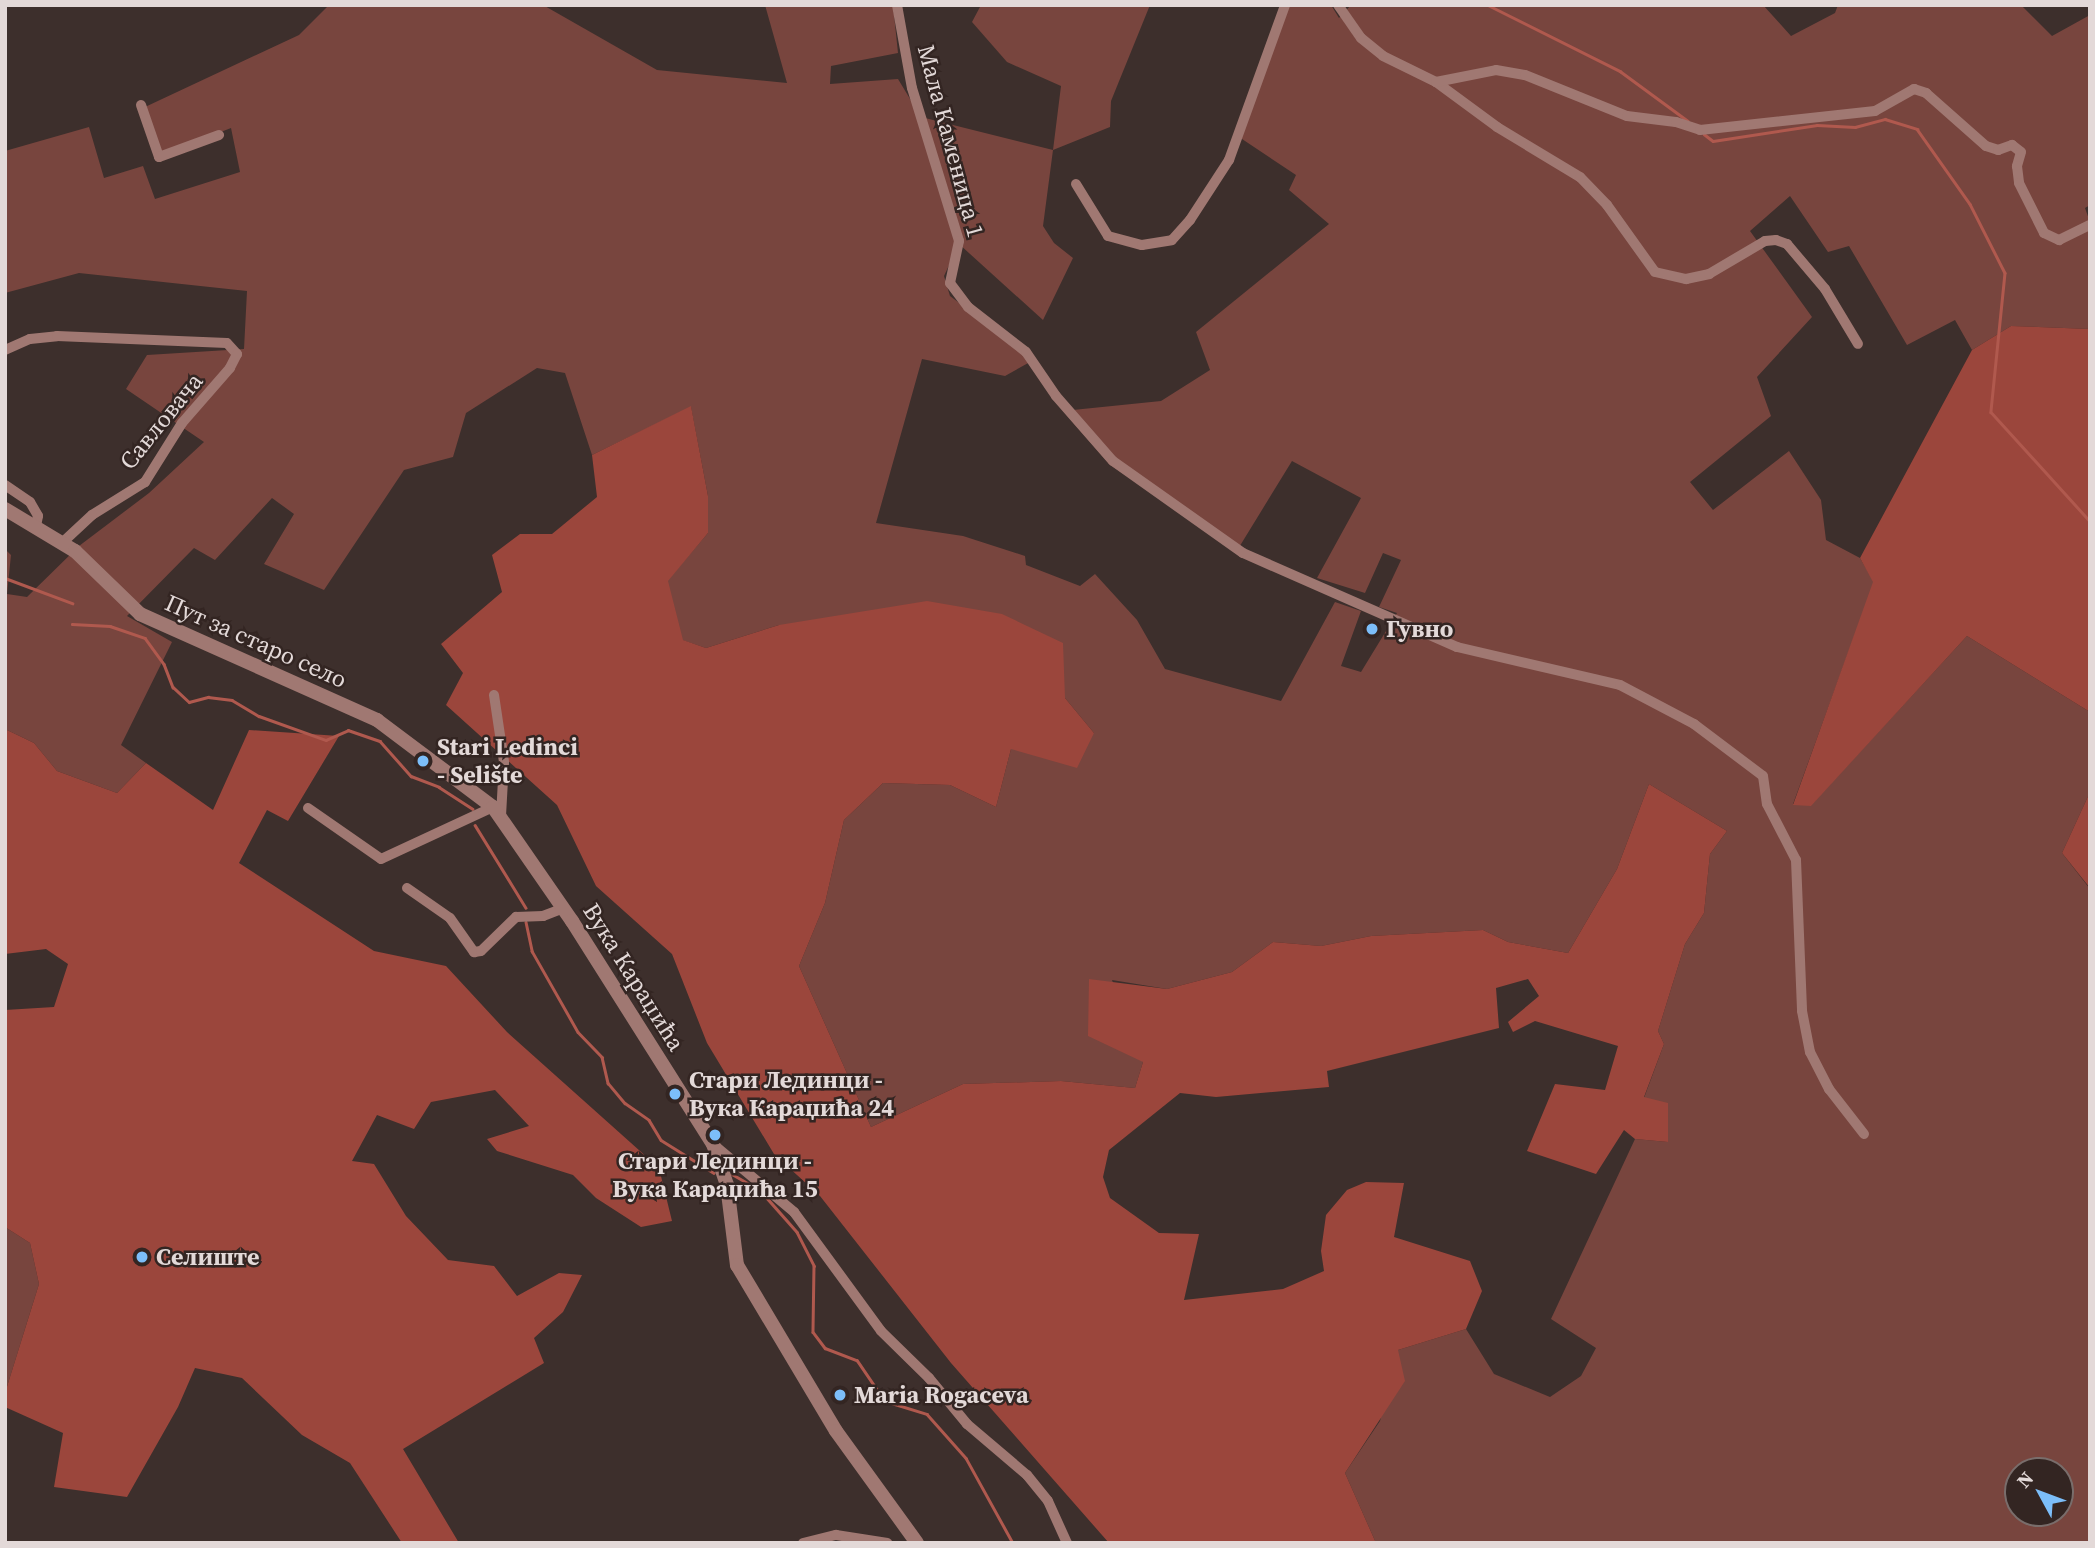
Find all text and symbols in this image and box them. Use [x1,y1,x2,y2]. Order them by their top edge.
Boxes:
street label: Мала Каменица 1 [911,42,991,240]
street label: Савловача [113,367,209,475]
street label: Пут за старо село [161,588,351,694]
place label: Гувно [1386,615,1453,643]
marker: Гувно [1364,621,1380,637]
place label: Stari Ledinci - Selište [437,733,578,789]
marker: Stari Ledinci - Selište [415,753,431,769]
street label: Вука Караџића [577,898,691,1056]
place label: Стари Лединци - Вука Караџића 24 [689,1066,894,1122]
marker: Стари Лединци - Вука Караџића 24 [667,1086,683,1102]
marker: Стари Лединци - Вука Караџића 15 [707,1127,723,1143]
place label: Стари Лединци - Вука Караџића 15 [612,1147,818,1203]
place label: Селиште [156,1243,260,1271]
marker: Селиште [134,1249,150,1265]
place label: Maria Rogaceva [854,1381,1029,1409]
marker: Maria Rogaceva [832,1387,848,1403]
north arrow [2004,1457,2074,1527]
text: N [2010,1466,2039,1493]

